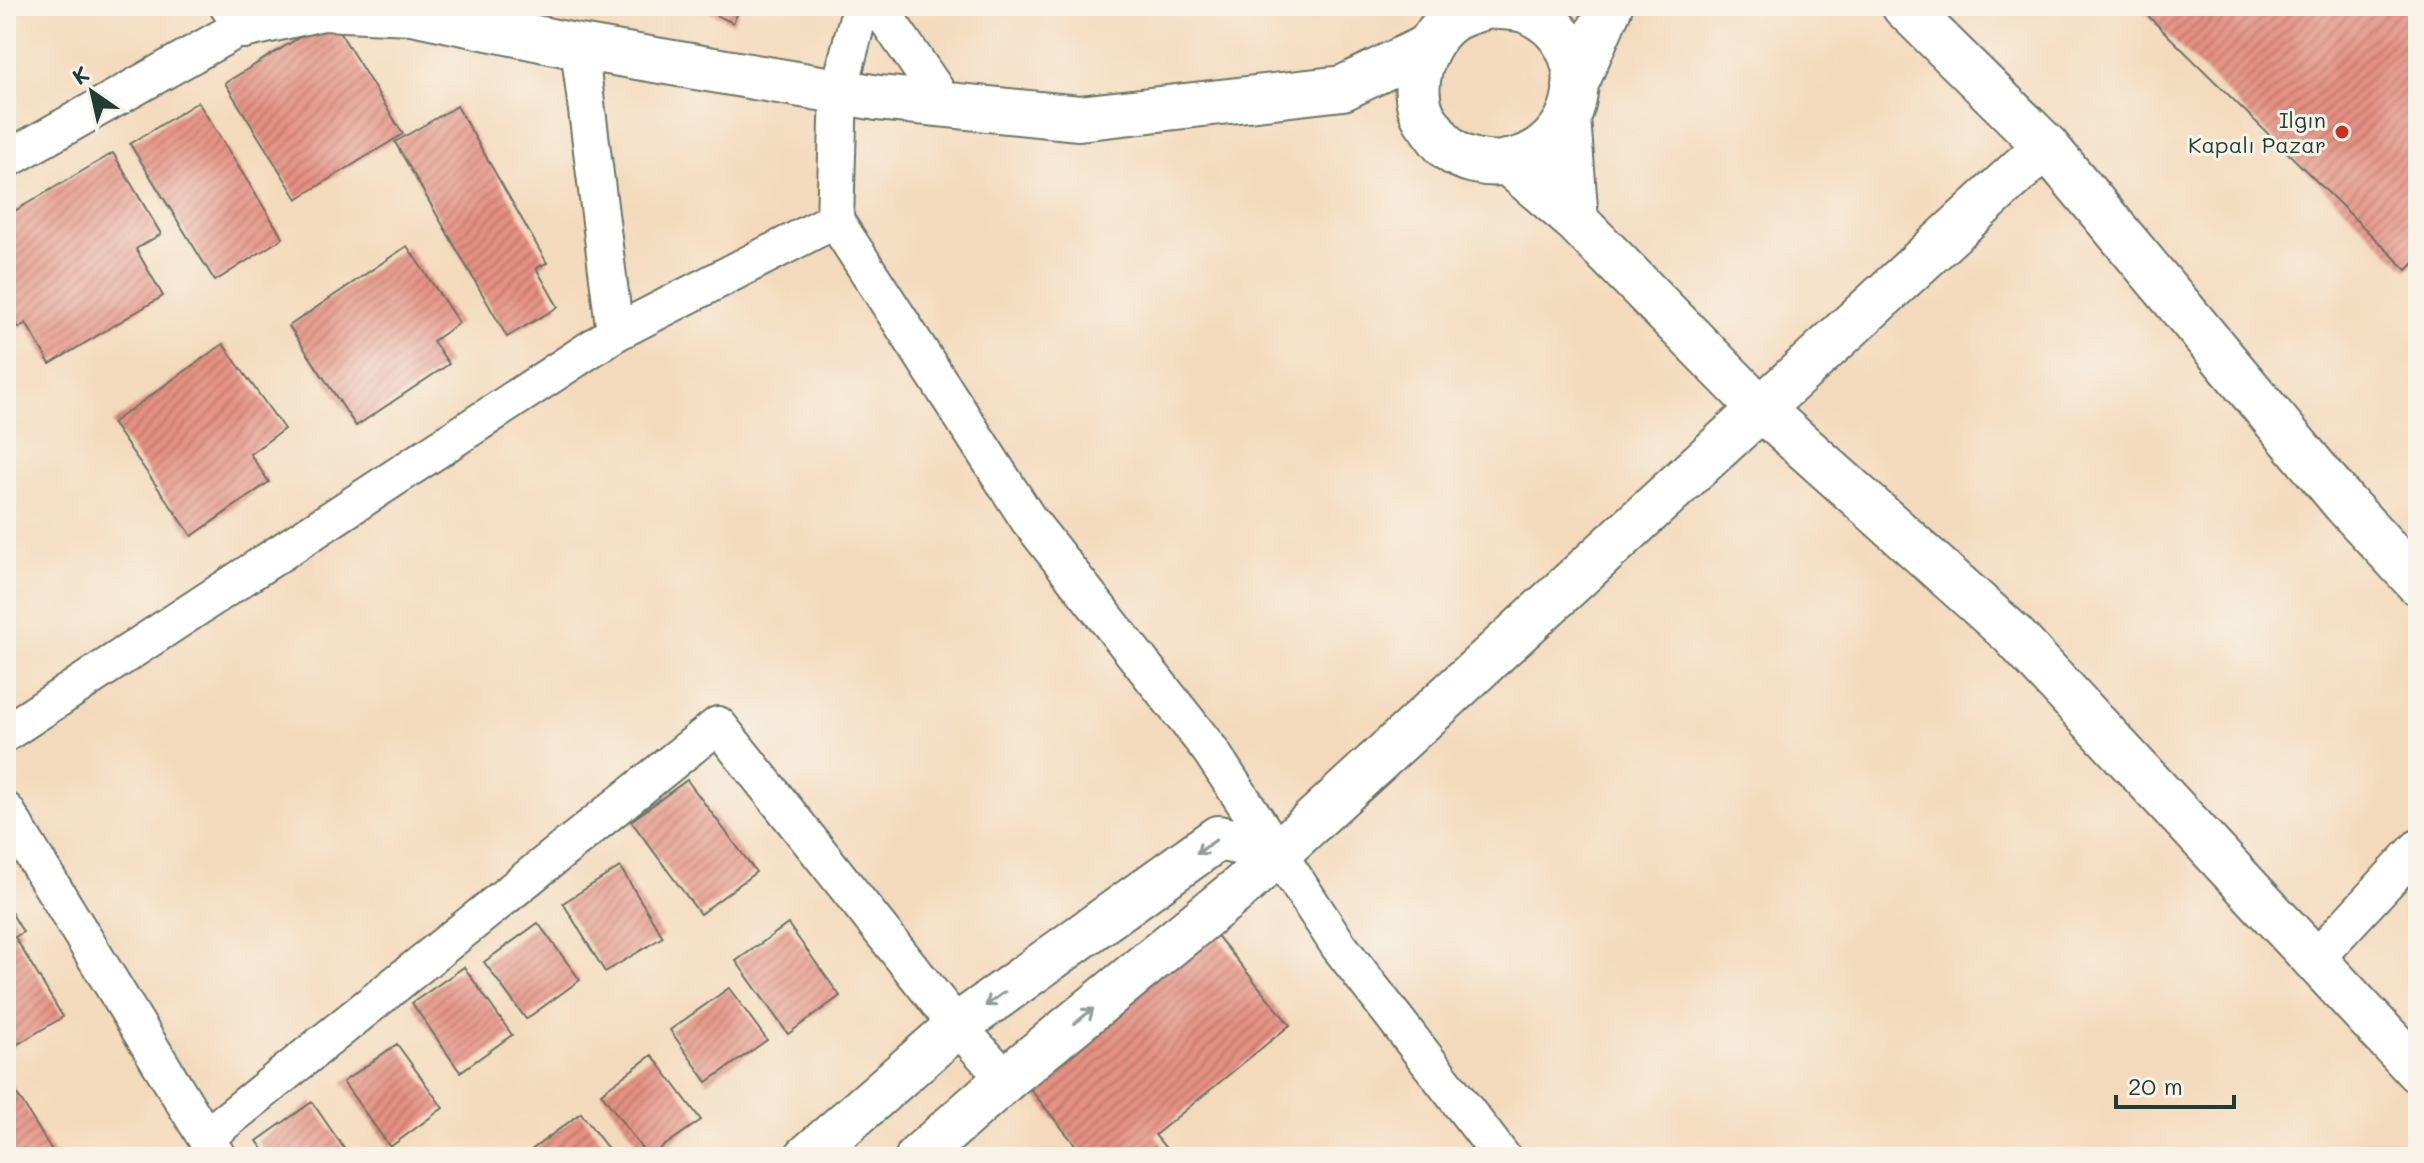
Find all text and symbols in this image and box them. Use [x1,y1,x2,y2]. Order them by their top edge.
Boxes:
north arrow [52,52,132,132]
text: K [66,59,95,91]
place label: Ilgın Kapalı Pazar [2188,105,2326,159]
marker: Ilgın Kapalı Pazar [2333,123,2351,141]
one-way arrow [1195,839,1217,855]
one-way arrow [984,991,1006,1007]
one-way arrow [1073,1007,1093,1025]
scale bar [2116,1059,2234,1109]
text: 20 m [2128,1070,2183,1101]

